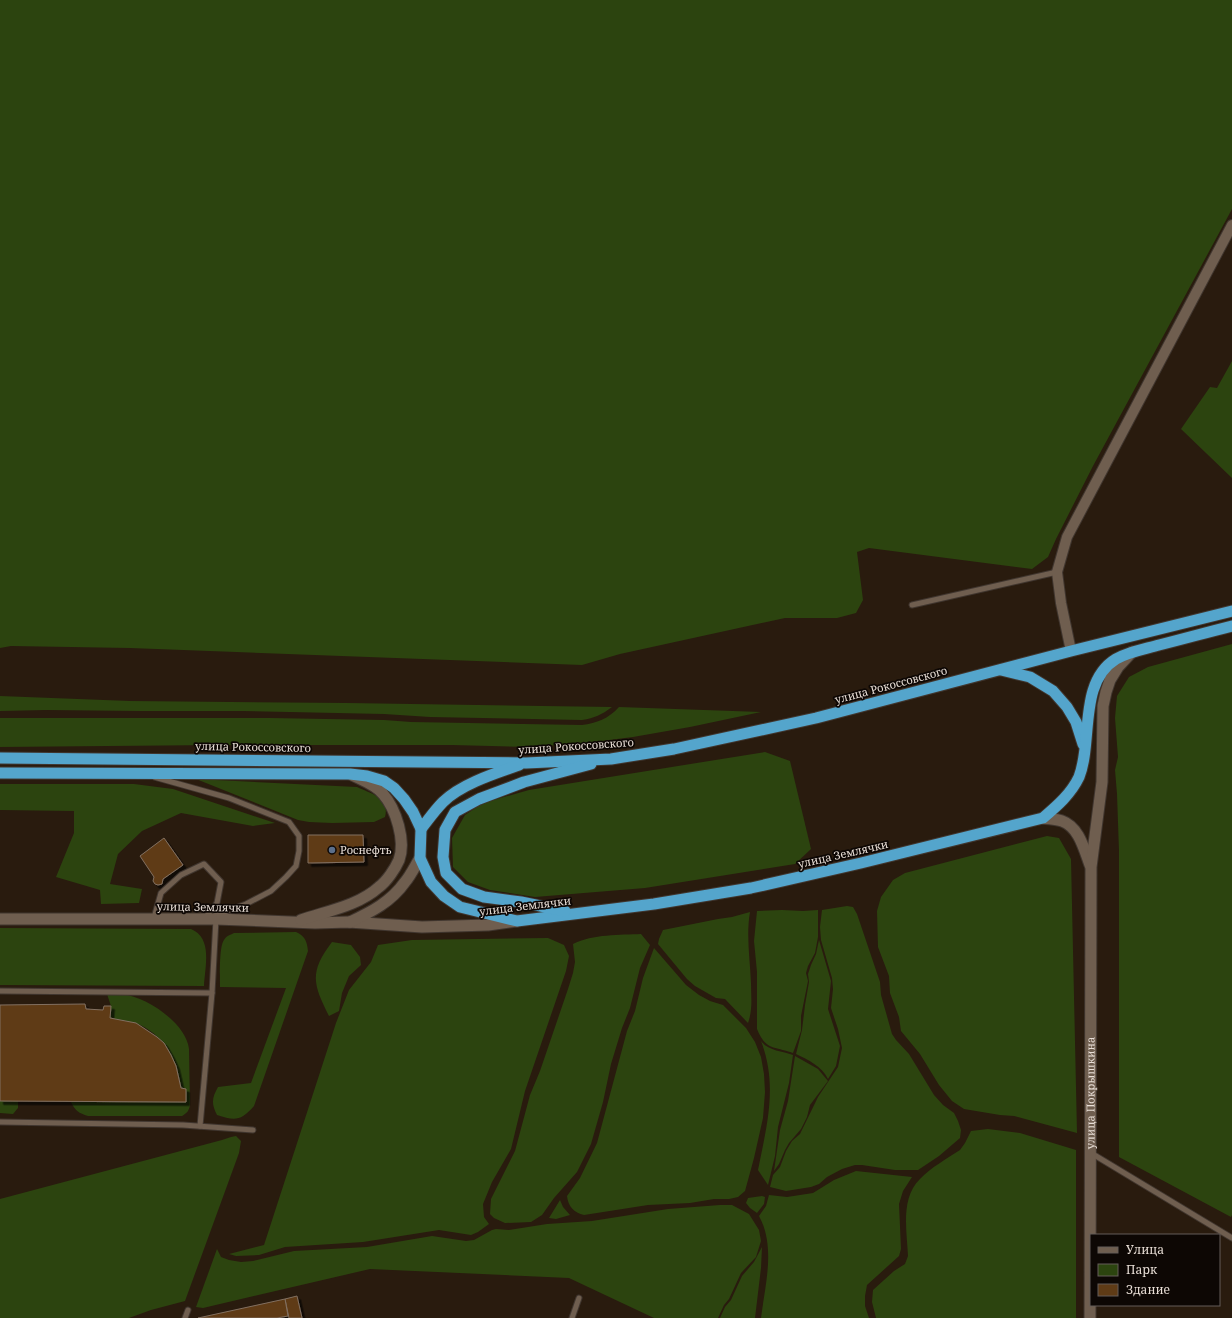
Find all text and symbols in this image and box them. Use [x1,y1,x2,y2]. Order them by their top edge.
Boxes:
street label: улица Рокоссовского [833,662,949,707]
street label: улица Рокоссовского [518,734,634,757]
street label: улица Рокоссовского [195,738,311,755]
street label: улица Землячки [796,836,890,871]
place label: Роснефть [340,842,392,857]
marker: Роснефть [327,845,337,855]
street label: улица Землячки [478,892,572,919]
street label: улица Землячки [157,898,249,915]
street label: улица Покрышкина [1082,1037,1098,1149]
legend [1090,1234,1220,1306]
text: Улица [1126,1241,1164,1258]
text: Парк [1126,1261,1158,1278]
text: Здание [1126,1281,1170,1298]

